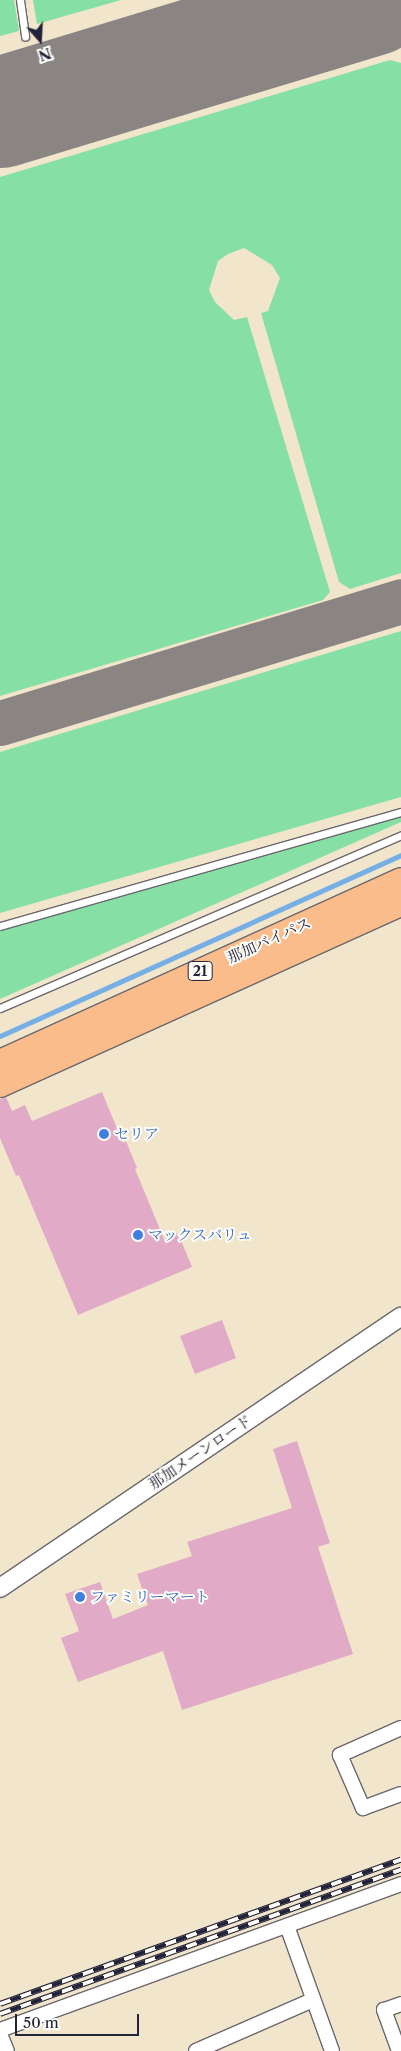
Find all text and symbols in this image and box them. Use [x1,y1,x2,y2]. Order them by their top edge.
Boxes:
north arrow [15,15,65,65]
text: N [36,44,54,65]
street label: 那加バイパス [224,913,314,967]
road number: 21 [188,959,212,982]
place label: セリア [114,1125,159,1143]
marker: セリア [98,1128,110,1140]
place label: マックスバリュ [148,1226,253,1244]
marker: マックスバリュ [132,1229,144,1241]
street label: 那加メーンロード [145,1411,255,1493]
place label: ファミリーマート [90,1588,210,1606]
marker: ファミリーマート [74,1591,86,1603]
scale bar [18,2004,141,2036]
text: 50 m [23,2013,59,2032]

